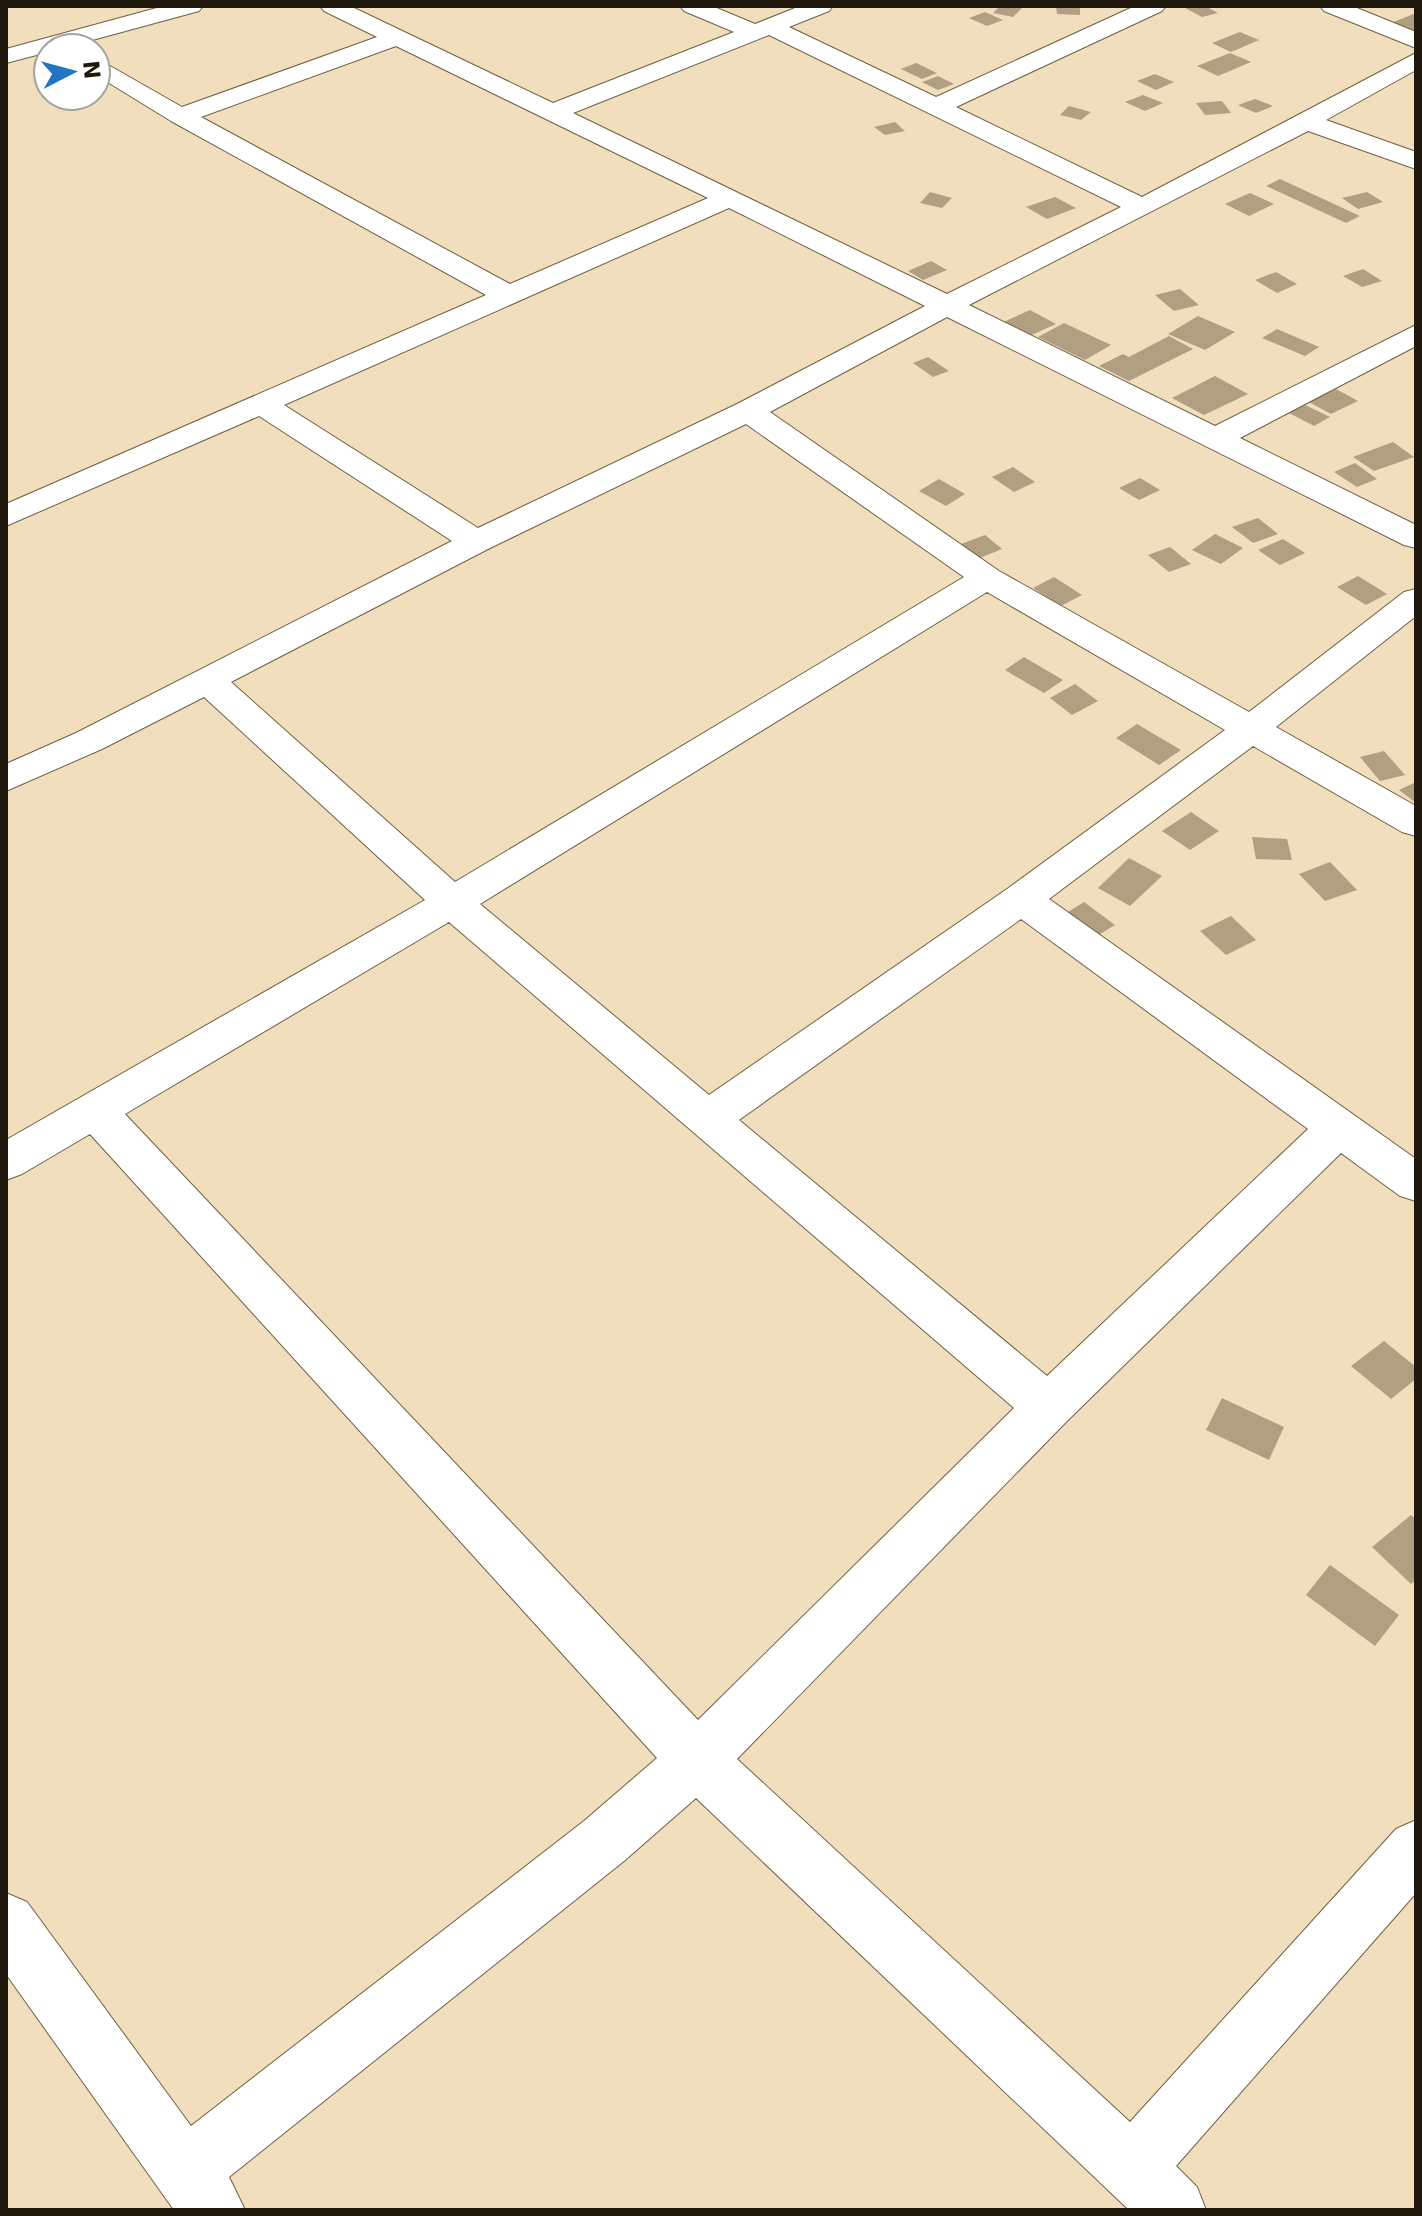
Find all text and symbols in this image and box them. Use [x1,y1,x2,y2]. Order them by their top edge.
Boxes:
north arrow [32,32,112,112]
text: N [78,59,105,80]

